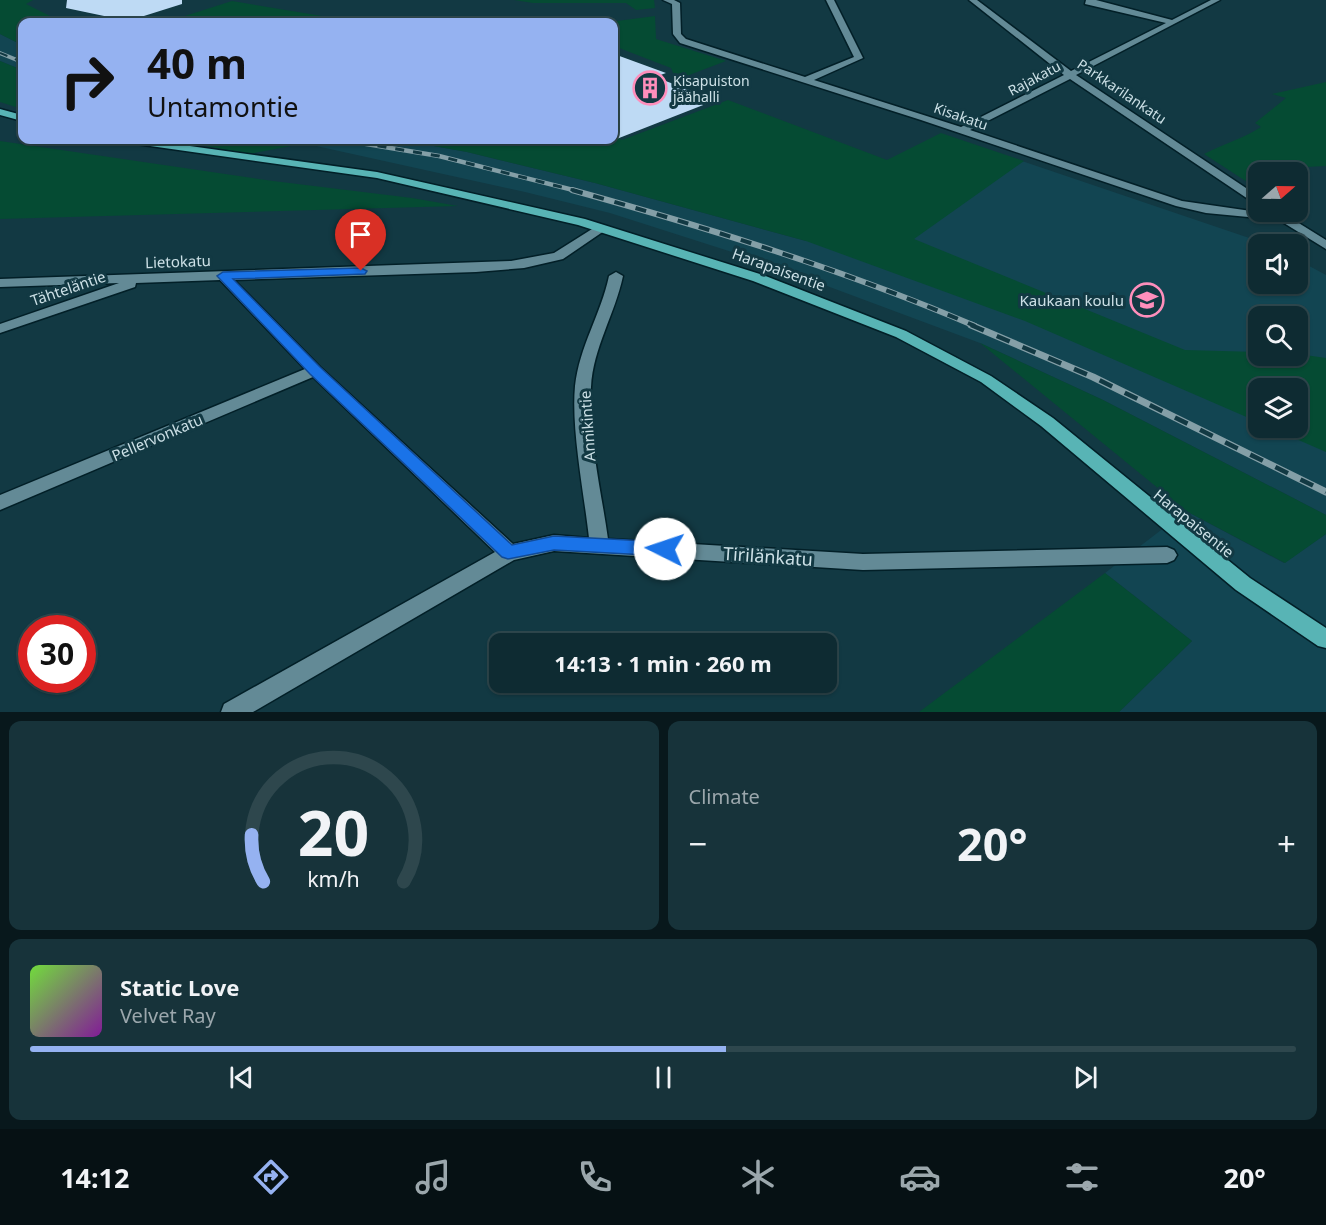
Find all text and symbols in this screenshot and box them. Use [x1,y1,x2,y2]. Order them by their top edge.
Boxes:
text: 40 m [147,34,247,91]
icon: right [48,42,126,120]
street label: Parkkarilankatu [1074,54,1170,128]
street label: Rajakatu [1004,56,1064,100]
building icon: Kisapuiston jäähalli [632,70,668,106]
place label: Kisapuiston jäähalli [672,71,750,106]
text: Untamontie [147,88,299,125]
street label: Kisakatu [931,98,991,134]
north arrow [1248,162,1308,222]
map controls [1248,162,1308,438]
pin [335,209,386,271]
icon: arrive [344,218,377,251]
button: sound [1248,234,1308,294]
street label: Harapaisentie [730,243,828,295]
street label: Lietokatu [145,250,211,272]
street label: Tähteläntie [28,266,108,310]
school or university icon: Kaukaan koulu [1129,282,1165,318]
place label: Kaukaan koulu [1020,290,1124,310]
button: search [1248,306,1308,366]
button: layers [1248,378,1308,438]
street label: Annikintie [575,390,599,462]
street label: Pellervonkatu [108,409,206,465]
street label: Harapaisentie [1150,484,1238,562]
position arrow [633,517,697,581]
street label: Tirilänkatu [722,541,814,571]
speed limit sign: 30 [18,615,96,693]
text: 14:13 · 1 min · 260 m [554,648,772,678]
text: Climate [689,783,760,810]
text: 20 [298,789,369,874]
text: 20° [957,813,1028,874]
text: − [689,821,707,866]
text: + [1277,821,1296,866]
text: km/h [307,865,360,894]
text: Static Love [120,972,239,1002]
text: Velvet Ray [120,1002,216,1029]
icon: previous [225,1061,258,1094]
icon: pause [647,1061,680,1094]
icon: next [1069,1061,1102,1094]
icon: directions [250,1156,292,1198]
icon: music [412,1156,454,1198]
icon: phone [574,1156,616,1198]
icon: climate [737,1156,779,1198]
icon: car [899,1156,941,1198]
icon: filters [1061,1156,1103,1198]
text: 14:12 [60,1159,130,1196]
text: 20° [1223,1159,1266,1196]

